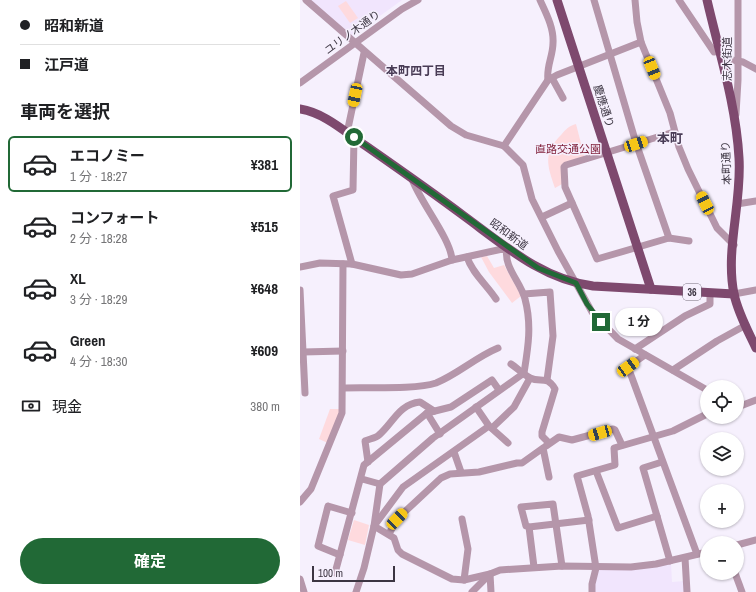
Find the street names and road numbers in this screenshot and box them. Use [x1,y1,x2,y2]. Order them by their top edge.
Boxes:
street label: ユリノ木通り [321,7,383,57]
street label: 志木街道 [720,37,734,81]
street label: 慶應通り [591,83,617,129]
street label: 本町通り [718,141,734,185]
street label: 昭和新道 [487,215,531,253]
road number: 36 [683,284,701,300]

